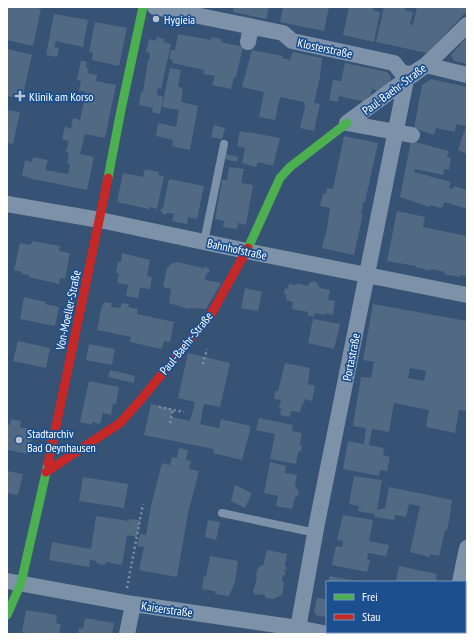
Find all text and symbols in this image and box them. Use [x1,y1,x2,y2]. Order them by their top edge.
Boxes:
place label: Hygieia [164,12,195,27]
marker: Hygieia [151,14,161,24]
street label: Klosterstraße [296,35,354,61]
street label: Paul-Baehr-Straße [359,60,429,118]
place label: Klinik am Korso [29,89,93,104]
marker: Klinik am Korso [14,90,26,102]
street label: Bahnhofstraße [206,235,268,263]
street label: Von-Moeller-Straße [52,269,84,352]
street label: Paul-Baehr-Straße [156,309,216,377]
street label: Portastraße [339,332,363,382]
place label: Stadtarchiv Bad Oeynhausen [27,426,96,455]
marker: Stadtarchiv Bad Oeynhausen [14,435,24,445]
legend [326,581,466,633]
text: Frei [362,589,378,604]
street label: Kaiserstraße [140,598,194,620]
text: Stau [362,609,380,624]

